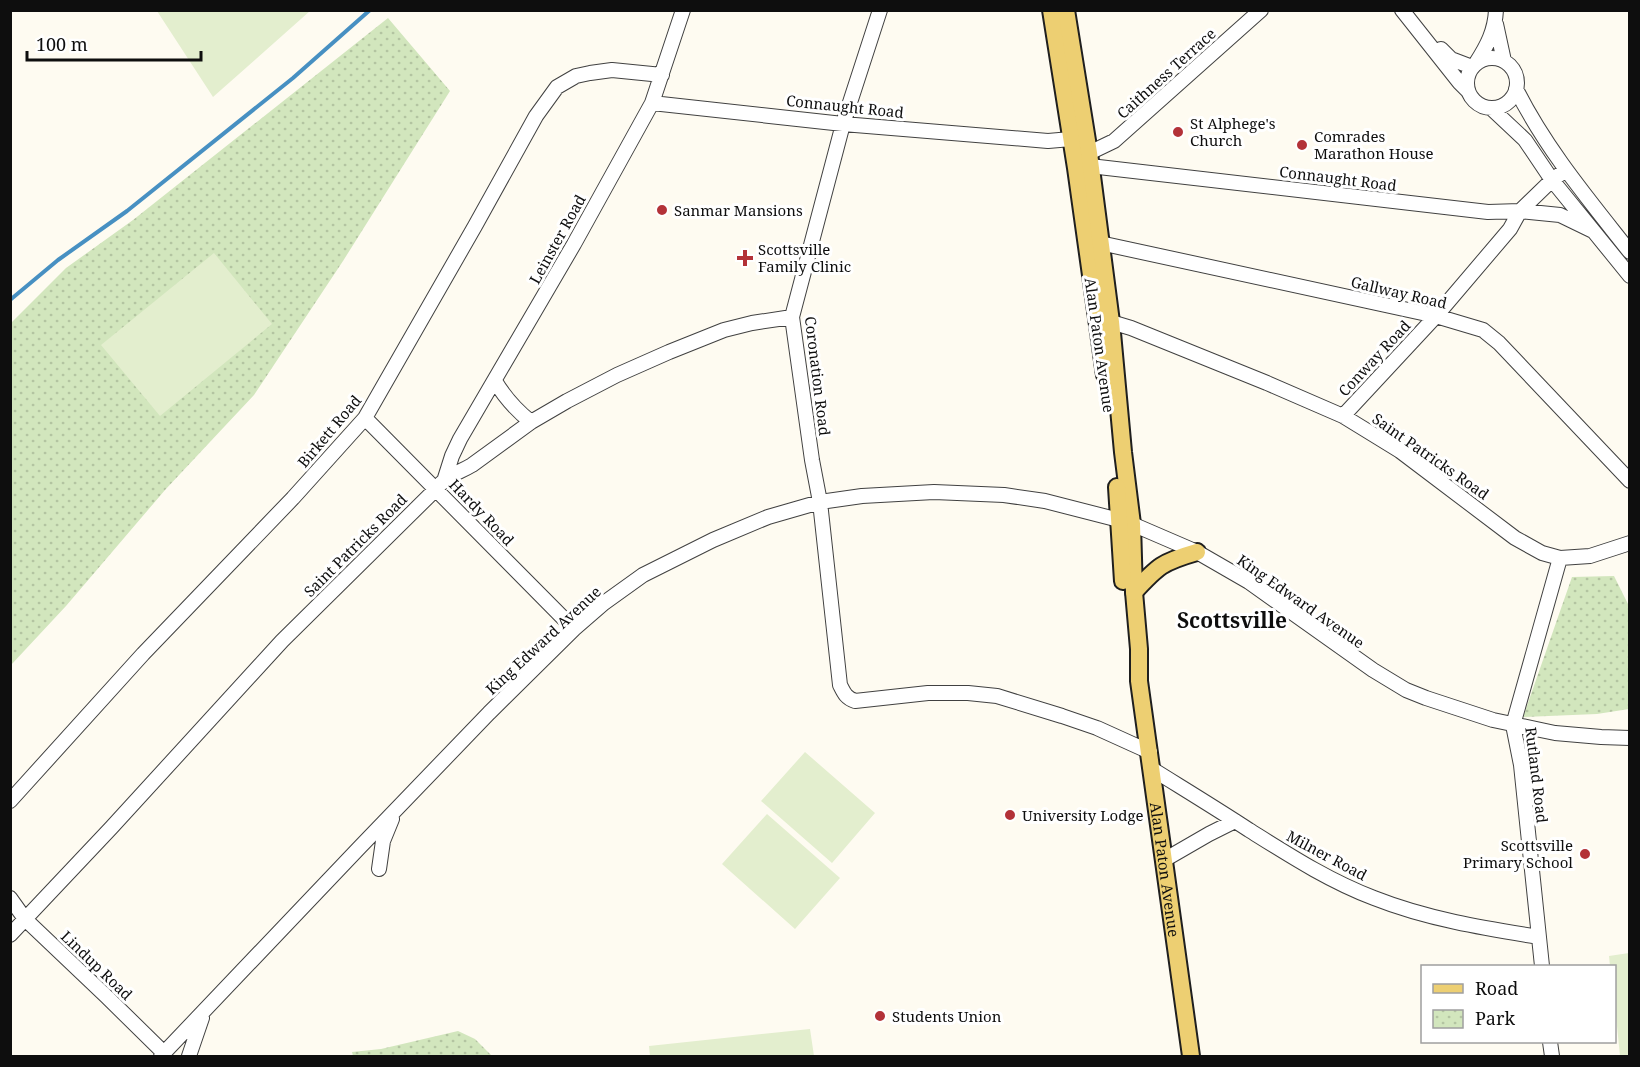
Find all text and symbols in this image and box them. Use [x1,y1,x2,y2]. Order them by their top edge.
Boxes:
street label: Caithness Terrace [1112,23,1220,123]
scale bar [27,24,201,62]
text: 100 m [36,32,88,56]
street label: Connaught Road [785,90,905,122]
place label: St Alphege's Church [1190,113,1276,150]
marker: St Alphege's Church [1171,125,1185,139]
place label: Comrades Marathon House [1314,126,1434,163]
marker: Comrades Marathon House [1295,138,1309,152]
street label: Connaught Road [1278,161,1398,195]
street label: Leinster Road [524,191,590,287]
place label: Sanmar Mansions [674,200,803,220]
marker: Sanmar Mansions [655,203,669,217]
place label: Scottsville Family Clinic [758,239,851,276]
marker: Scottsville Family Clinic [736,249,754,267]
street label: Gallway Road [1349,271,1449,313]
street label: Alan Paton Avenue [1081,276,1119,414]
street label: Coronation Road [801,315,835,437]
street label: Conway Road [1334,316,1414,400]
street label: Birkett Road [293,391,365,471]
street label: Saint Patricks Road [1369,408,1493,504]
street label: Hardy Road [445,474,519,550]
street label: Saint Patricks Road [299,489,411,601]
street label: King Edward Avenue [1234,550,1368,652]
street label: King Edward Avenue [481,581,605,699]
district label: Scottsville [1177,606,1287,634]
street label: Rutland Road [1521,726,1553,824]
street label: Alan Paton Avenue [1146,801,1184,938]
place label: University Lodge [1022,805,1144,825]
marker: University Lodge [1003,808,1017,822]
street label: Milner Road [1283,825,1371,885]
place label: Scottsville Primary School [1463,835,1573,872]
marker: Scottsville Primary School [1578,847,1592,861]
street label: Lindup Road [57,926,137,1004]
legend [1421,965,1616,1043]
text: Road [1475,976,1518,1000]
place label: Students Union [892,1006,1002,1026]
text: Park [1475,1006,1515,1030]
marker: Students Union [873,1009,887,1023]

